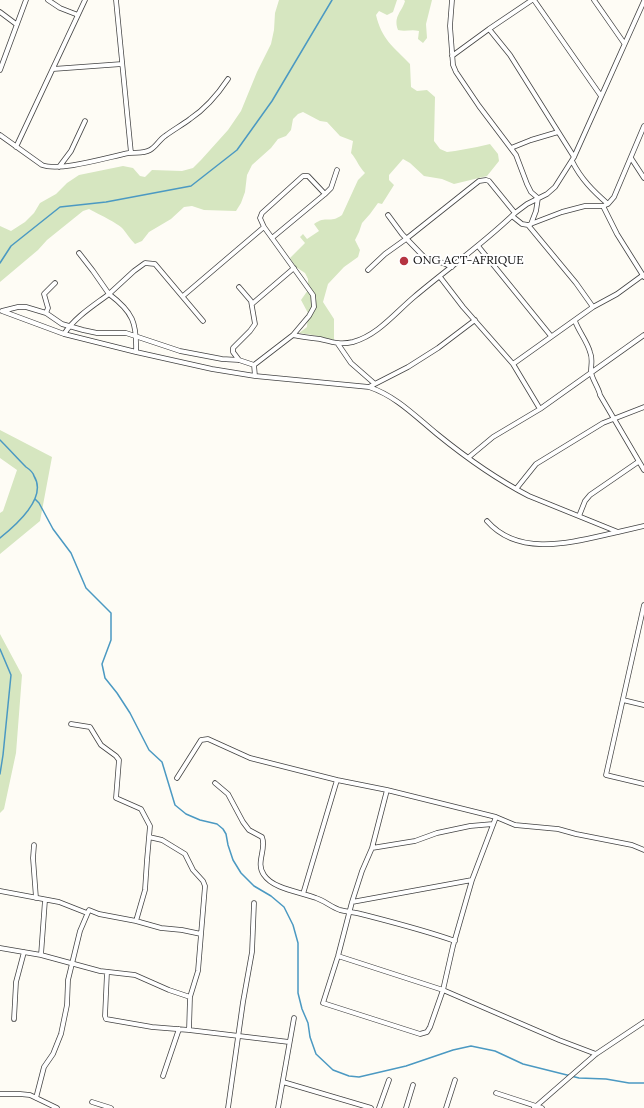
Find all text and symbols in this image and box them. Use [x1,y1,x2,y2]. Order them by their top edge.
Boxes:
place label: ONG ACT-AFRIQUE [413,254,524,268]
marker: ONG ACT-AFRIQUE [398,255,410,267]

